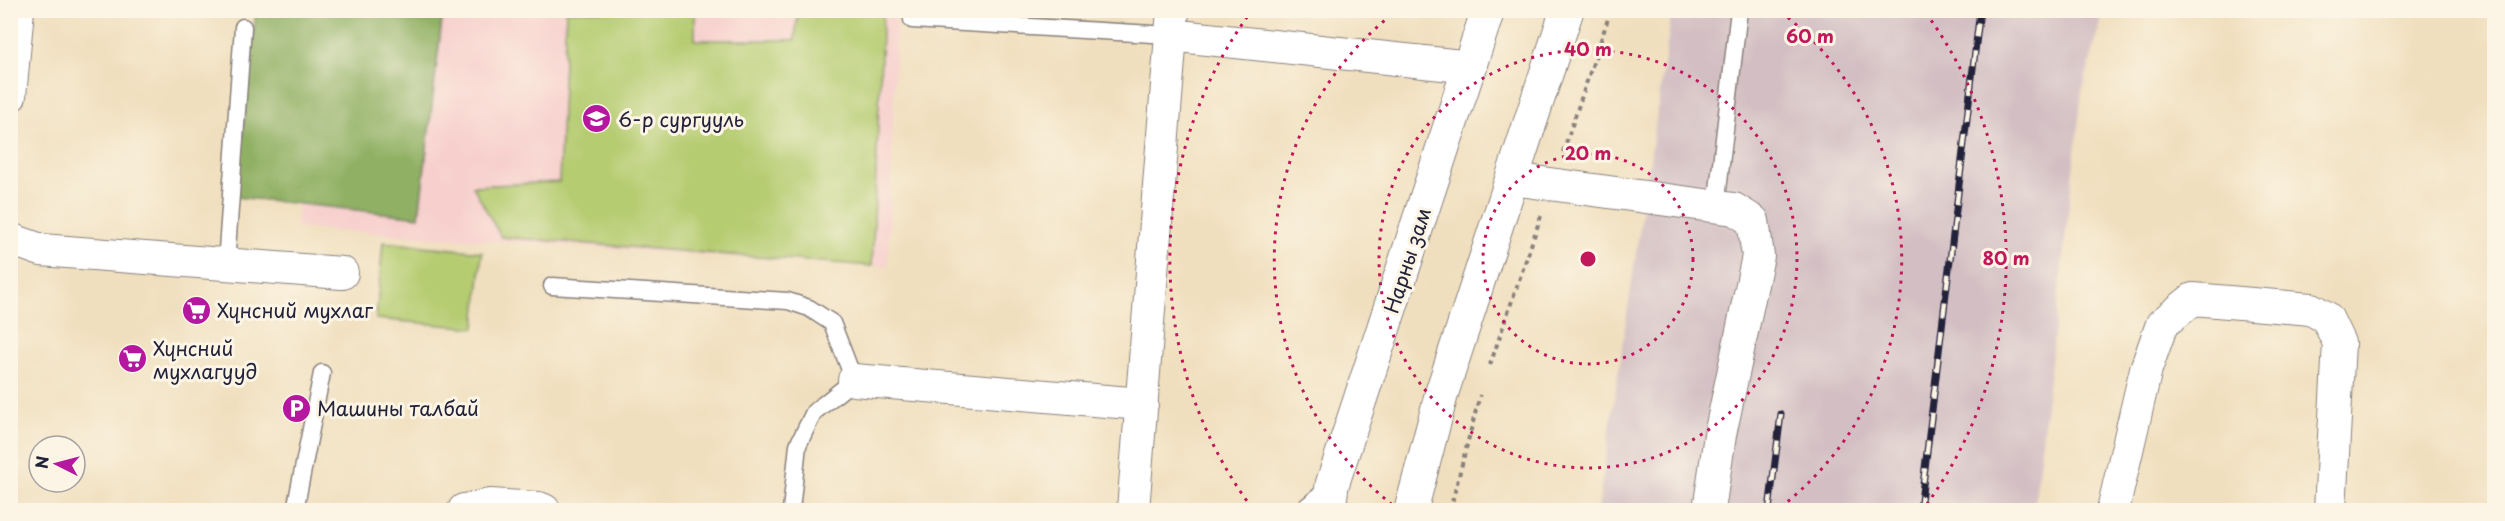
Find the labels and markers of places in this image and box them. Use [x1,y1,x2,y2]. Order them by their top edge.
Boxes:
school or university icon: 6-р сургууль [581,103,613,135]
place label: 6-р сургууль [618,104,744,134]
centre of rings [1578,249,1598,269]
supermarket icon: Хүнсний мухлаг [180,294,212,326]
place label: Хүнсний мухлаг [217,295,374,325]
place label: Хүнсний мухлагууд [153,333,257,386]
supermarket icon: Хүнсний мухлагууд [116,343,148,375]
parking icon: Машины талбай [280,392,312,424]
place label: Машины талбай [317,393,479,423]

